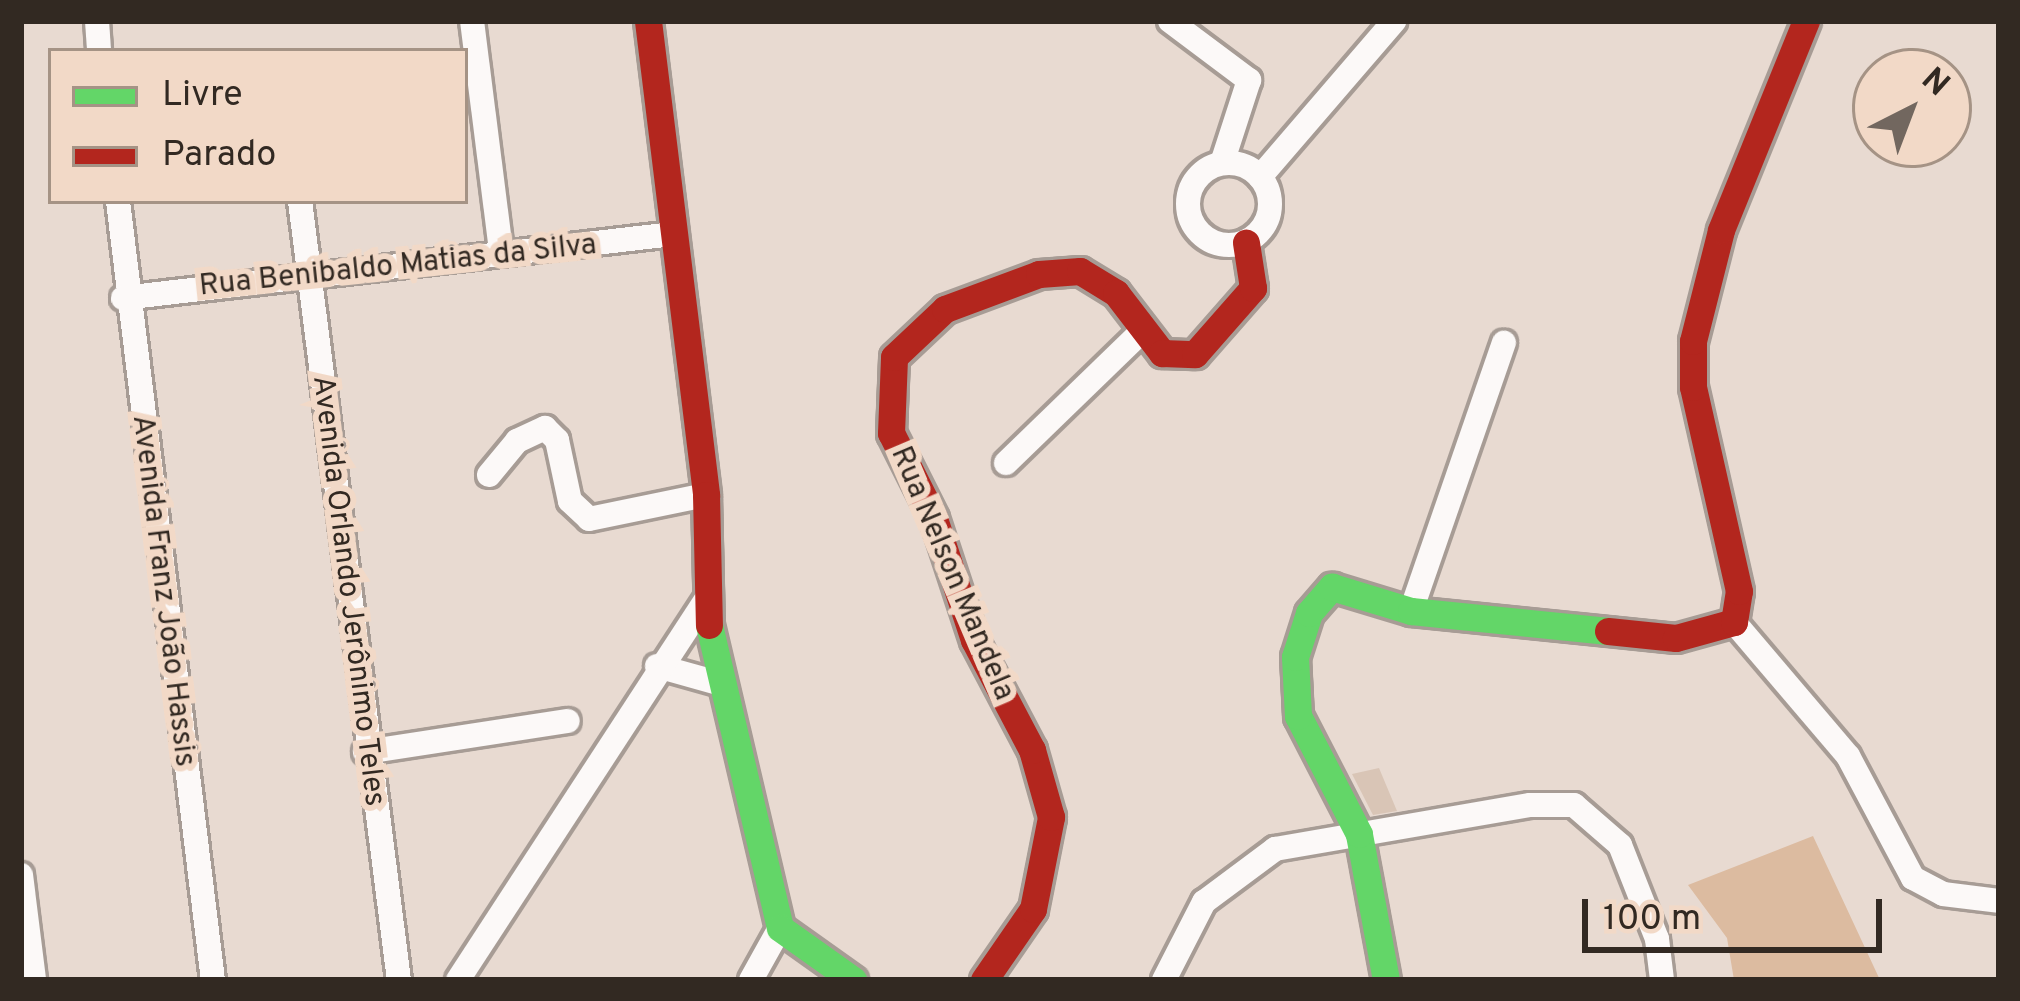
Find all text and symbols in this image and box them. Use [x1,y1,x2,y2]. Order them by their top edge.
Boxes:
legend [48,48,468,204]
north arrow [1852,48,1972,168]
text: N [1911,60,1957,107]
text: Livre [162,73,243,119]
text: Parado [162,133,276,179]
street label: Rua Benibaldo Matias da Silva [198,228,598,306]
street label: Avenida Orlando Jerônimo Teles [303,373,391,809]
street label: Avenida Franz João Hassis [123,413,201,769]
street label: Rua Nelson Mandela [881,442,1021,706]
scale bar [1588,875,1888,949]
text: 100 m [1603,897,1701,943]

